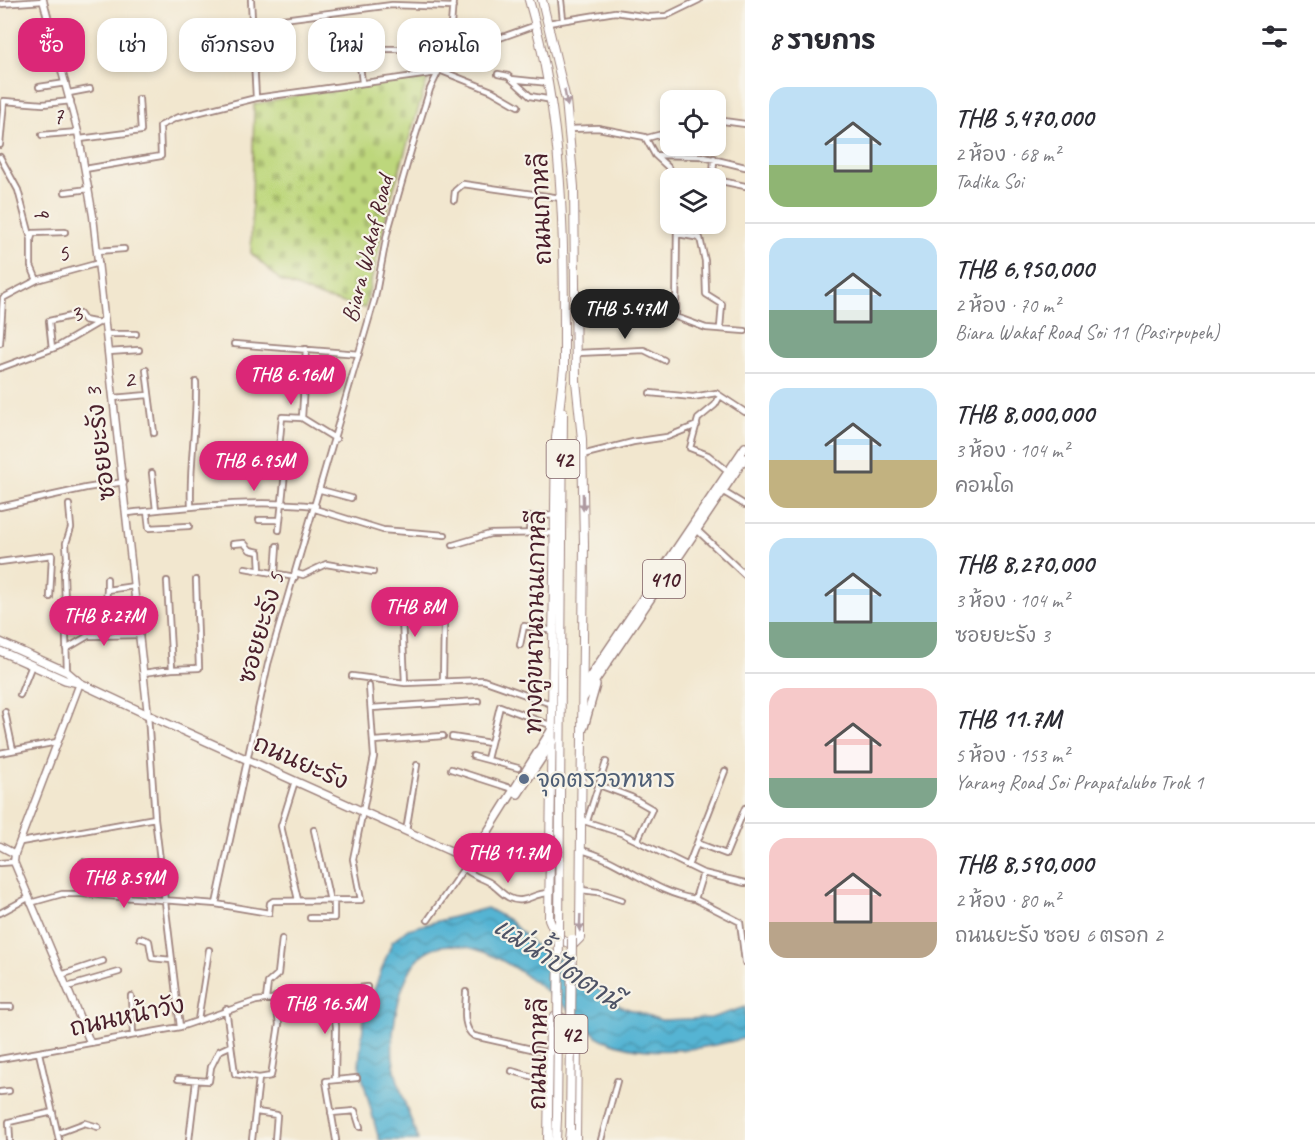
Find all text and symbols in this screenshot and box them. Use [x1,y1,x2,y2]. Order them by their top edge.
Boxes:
chip: ซื้อ [18,18,85,72]
chip: เช่า [97,18,167,72]
chip: ตัวกรอง [179,18,296,72]
chip: ใหม่ [308,18,385,72]
chip: คอนโด [397,18,501,72]
icon: filters [1258,20,1291,53]
text: 8 รายการ [769,24,876,57]
one-way arrow [561,88,570,107]
map controls [660,90,726,234]
button: locate [660,90,726,156]
street label: 7 [51,100,66,131]
text: THB 5,470,000 [955,101,1093,134]
icon: home [817,111,889,183]
text: 2 ห้อง · 68 m² [955,142,1060,167]
street label: ถนนเกาหลี [524,153,558,265]
button: layers [660,168,726,234]
street label: Biara Wakaf Road [334,169,401,325]
text: Tadika Soi [955,169,1023,194]
street label: 9 [26,203,59,223]
street label: 5 [54,237,73,269]
text: THB 6,950,000 [955,252,1094,285]
icon: home [817,262,889,334]
pin: THB 5.47M [556,289,694,340]
text: 2 ห้อง · 70 m² [955,293,1060,318]
text: THB 5.47M [584,296,666,321]
street label: 3 [64,297,90,330]
text: Biara Wakaf Road Soi 11 (Pasirpupeh) [955,320,1219,345]
pin: THB 6.16M [222,355,360,406]
text: THB 6.16M [250,362,332,387]
street label: 2 [123,364,138,394]
street label: ซอยยะรัง 3 [78,383,122,502]
text: THB 8,000,000 [955,397,1094,430]
icon: home [817,412,889,484]
text: 3 ห้อง · 104 m² [955,438,1069,463]
road number: 42 [546,440,580,478]
pin: THB 6.95M [185,441,323,492]
text: THB 6.95M [213,448,295,473]
text: คอนโด [955,473,1014,498]
one-way arrow [578,493,588,512]
street label: ทางคู่ขนานถนนเกาหลี [518,510,555,734]
text: THB 8,270,000 [955,547,1094,580]
road number: 410 [643,560,685,598]
icon: home [817,562,889,634]
street label: ซอยยะรัง 5 [231,568,291,687]
pin: THB 8M [366,587,464,638]
text: 3 ห้อง · 104 m² [955,588,1069,613]
text: THB 8M [385,594,445,619]
pin: THB 8.27M [35,596,173,647]
text: THB 8.27M [63,603,145,628]
text: ซอยยะรัง 3 [955,623,1050,648]
text: THB 11.7M [955,702,1061,735]
icon: home [817,712,889,784]
street label: ถนนยะรัง [249,728,353,796]
text: 5 ห้อง · 153 m² [955,743,1069,768]
place label: จุดตรวจทหาร [536,764,676,797]
text: Yarang Road Soi Prapatalubo Trok 1 [955,770,1203,795]
marker: จุดตรวจทหาร [517,772,531,786]
pin: THB 11.7M [439,833,577,884]
text: THB 11.7M [467,840,549,865]
text: THB 8,590,000 [955,847,1093,880]
pin: THB 8.59M [55,858,193,909]
icon: home [817,862,889,934]
text: THB 8.59M [84,865,164,890]
text: 2 ห้อง · 80 m² [955,888,1060,913]
water label: แม่น้ำปัตตานี [488,903,636,1019]
one-way arrow [576,913,585,932]
text: ถนนยะรัง ซอย 6 ตรอก 2 [955,923,1163,948]
pin: THB 16.5M [256,984,394,1035]
street label: ถนนหน้าวัง [67,989,187,1043]
text: THB 16.5M [284,991,366,1016]
street label: ถนนเกาหลี [522,998,554,1110]
road number: 42 [554,1015,588,1053]

